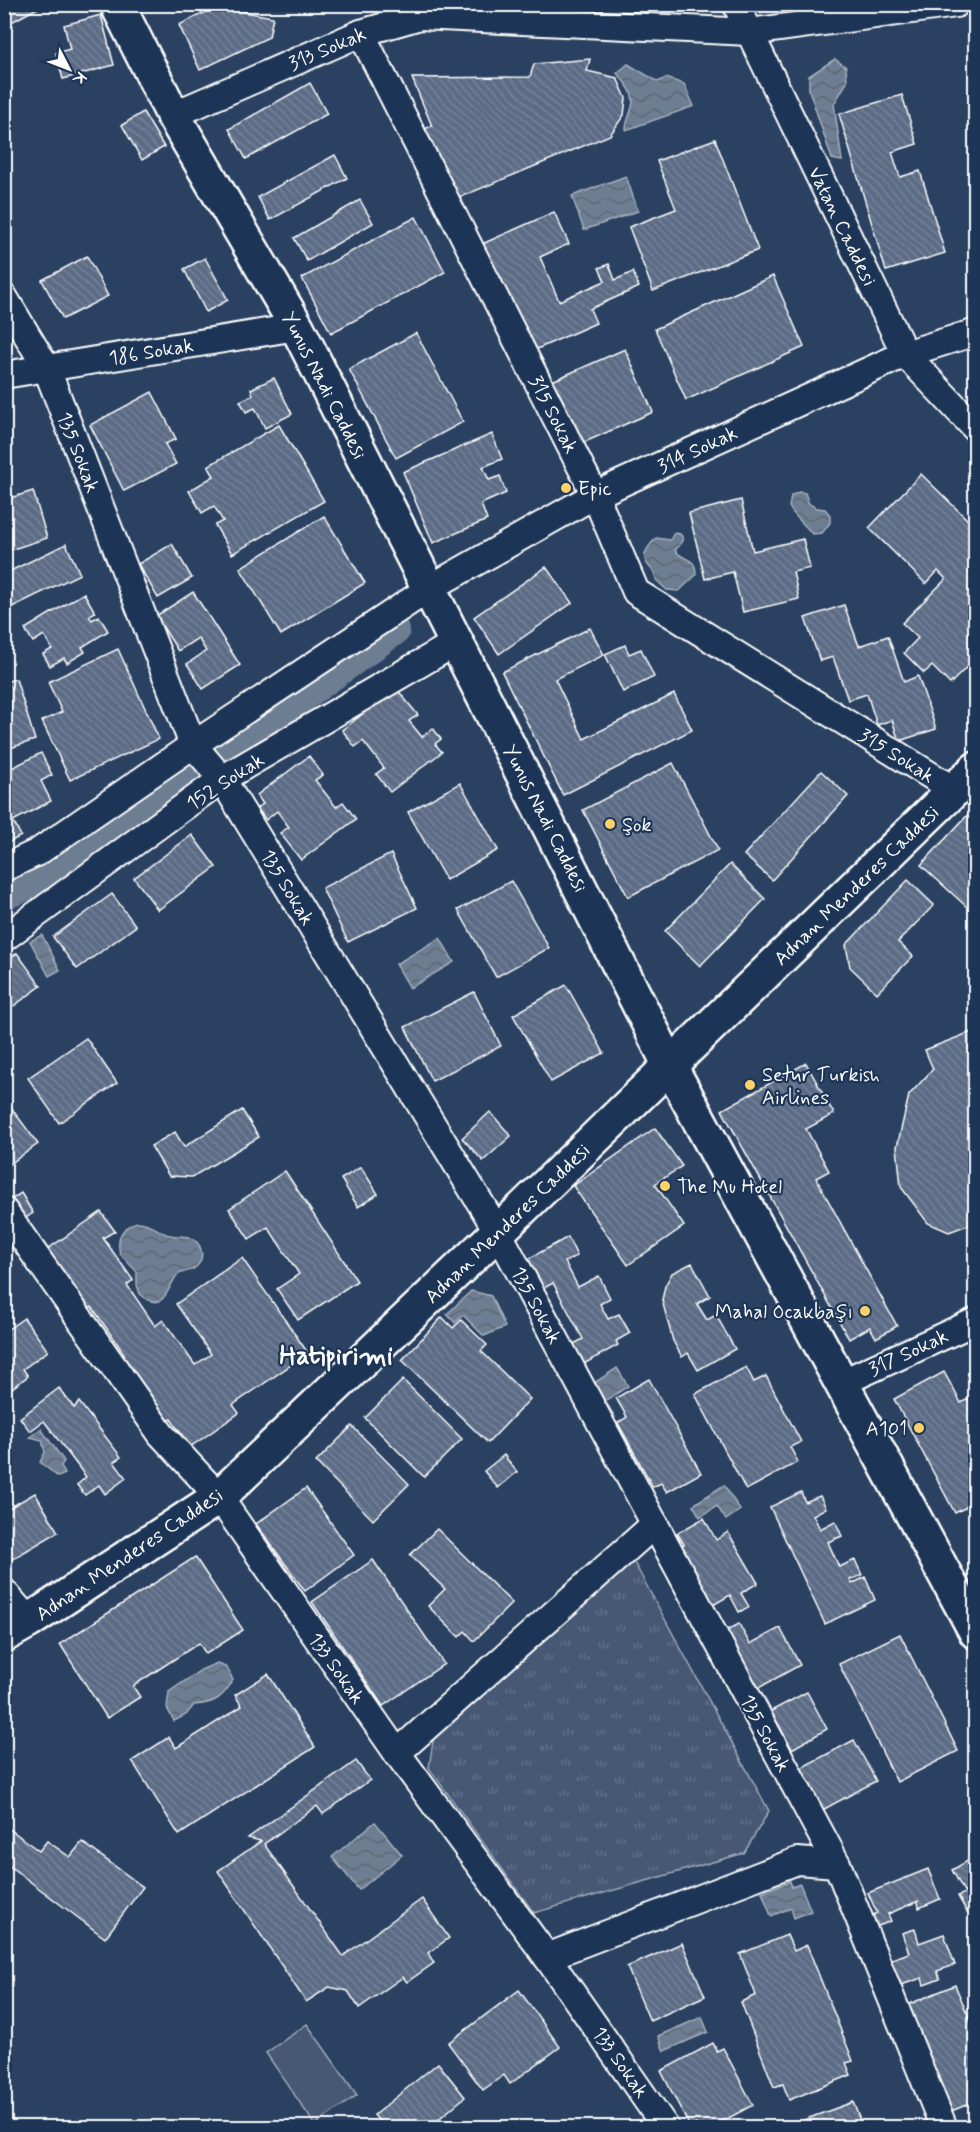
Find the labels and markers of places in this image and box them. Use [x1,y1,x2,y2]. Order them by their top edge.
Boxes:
place label: Epic [578,476,612,503]
marker: Epic [559,481,573,495]
place label: Şok [622,812,652,839]
marker: Şok [603,817,617,831]
place label: Setur Turkish Airlines [762,1062,880,1112]
marker: Setur Turkish Airlines [743,1078,757,1092]
place label: The Mu Hotel [677,1174,782,1201]
marker: The Mu Hotel [658,1179,672,1193]
place label: Mahal Ocakbaşı [715,1299,853,1326]
marker: Mahal Ocakbaşı [858,1304,872,1318]
place label: A101 [866,1416,907,1443]
marker: A101 [912,1421,926,1435]

